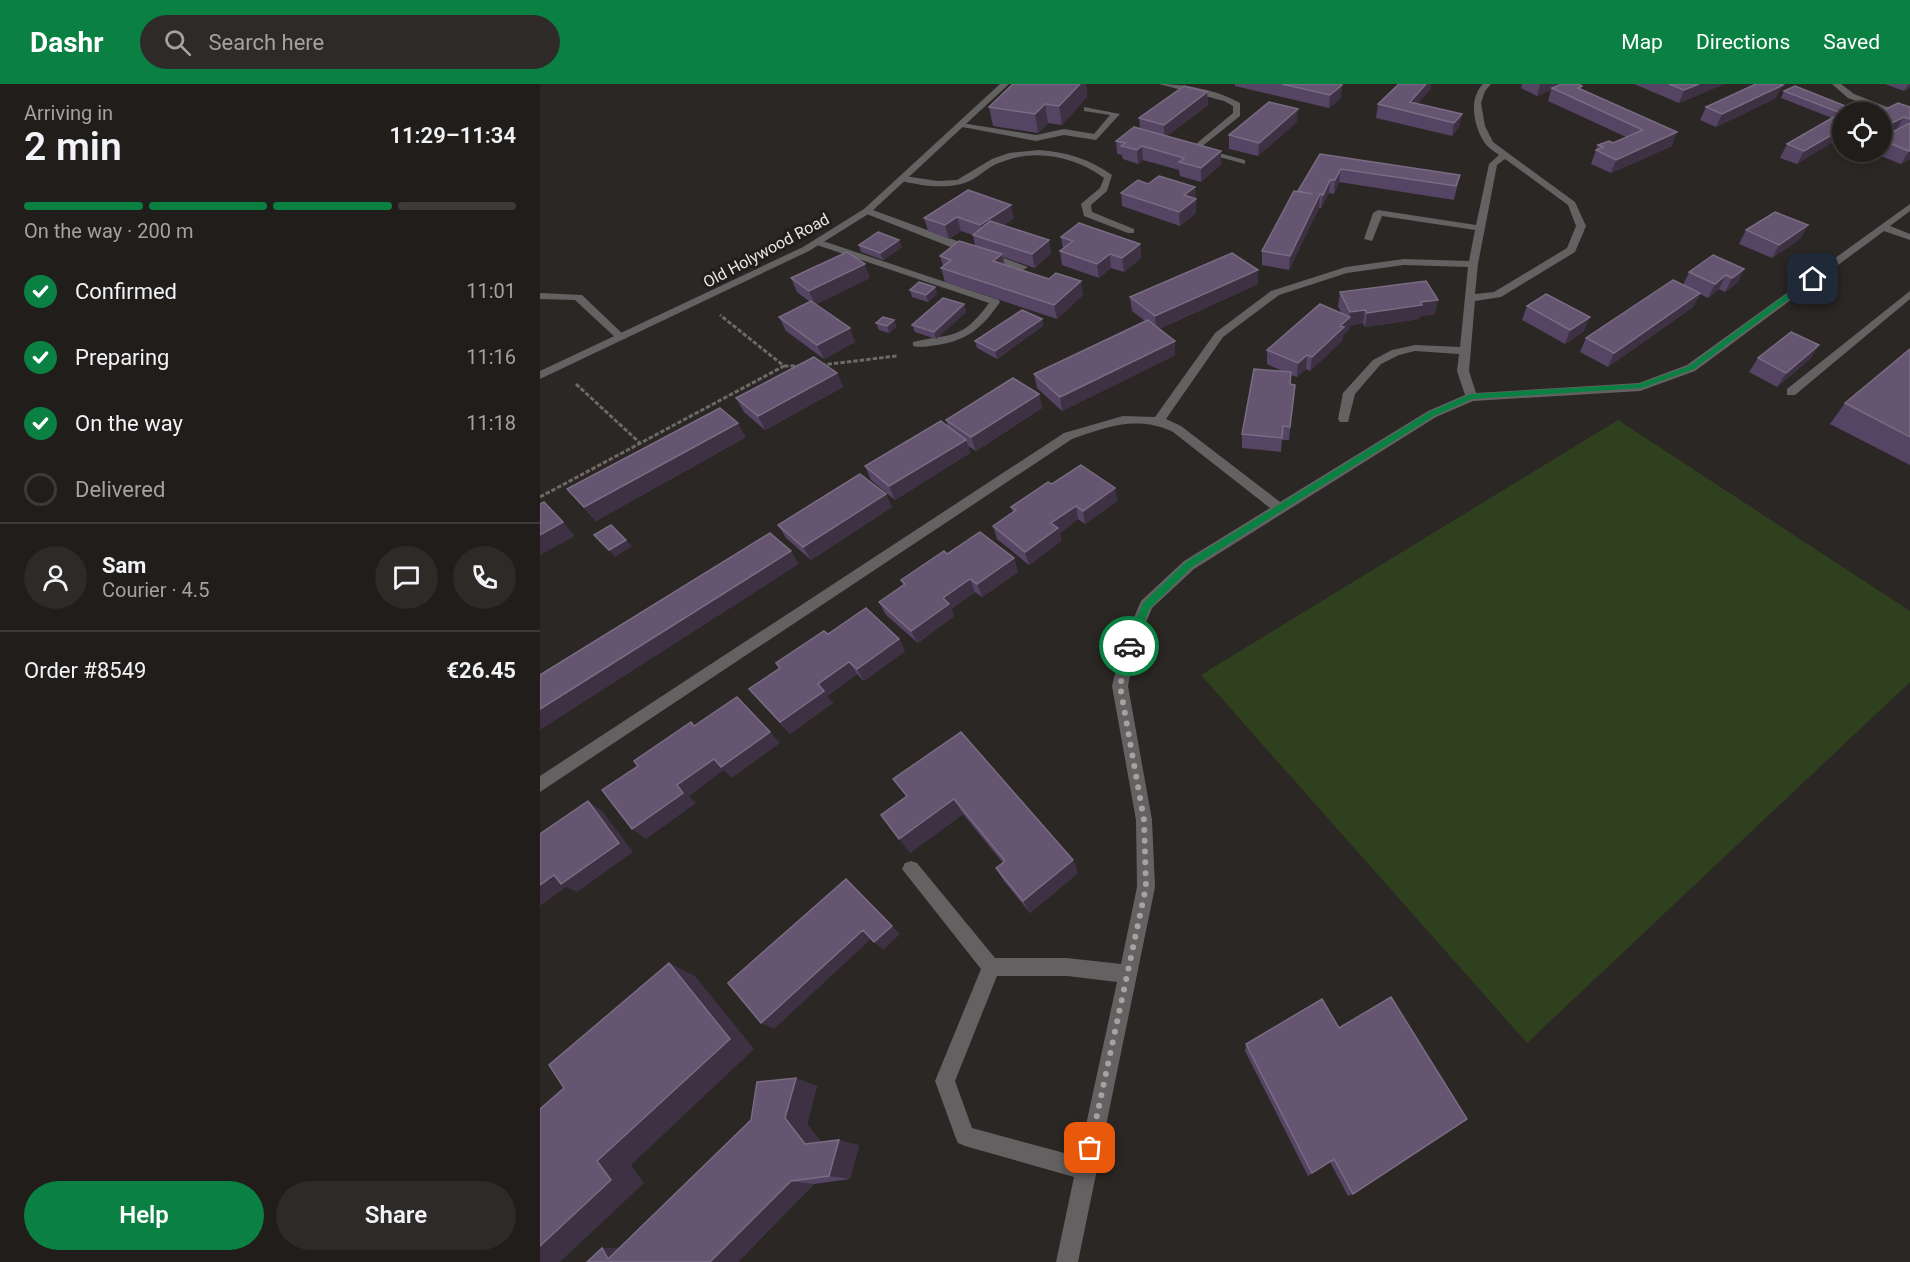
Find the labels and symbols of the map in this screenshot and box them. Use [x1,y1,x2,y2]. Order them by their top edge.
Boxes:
street label: Old Holywood Road [700,209,832,292]
pin [1787,253,1838,304]
courier [1099,616,1159,676]
pin [1064,1122,1115,1173]

